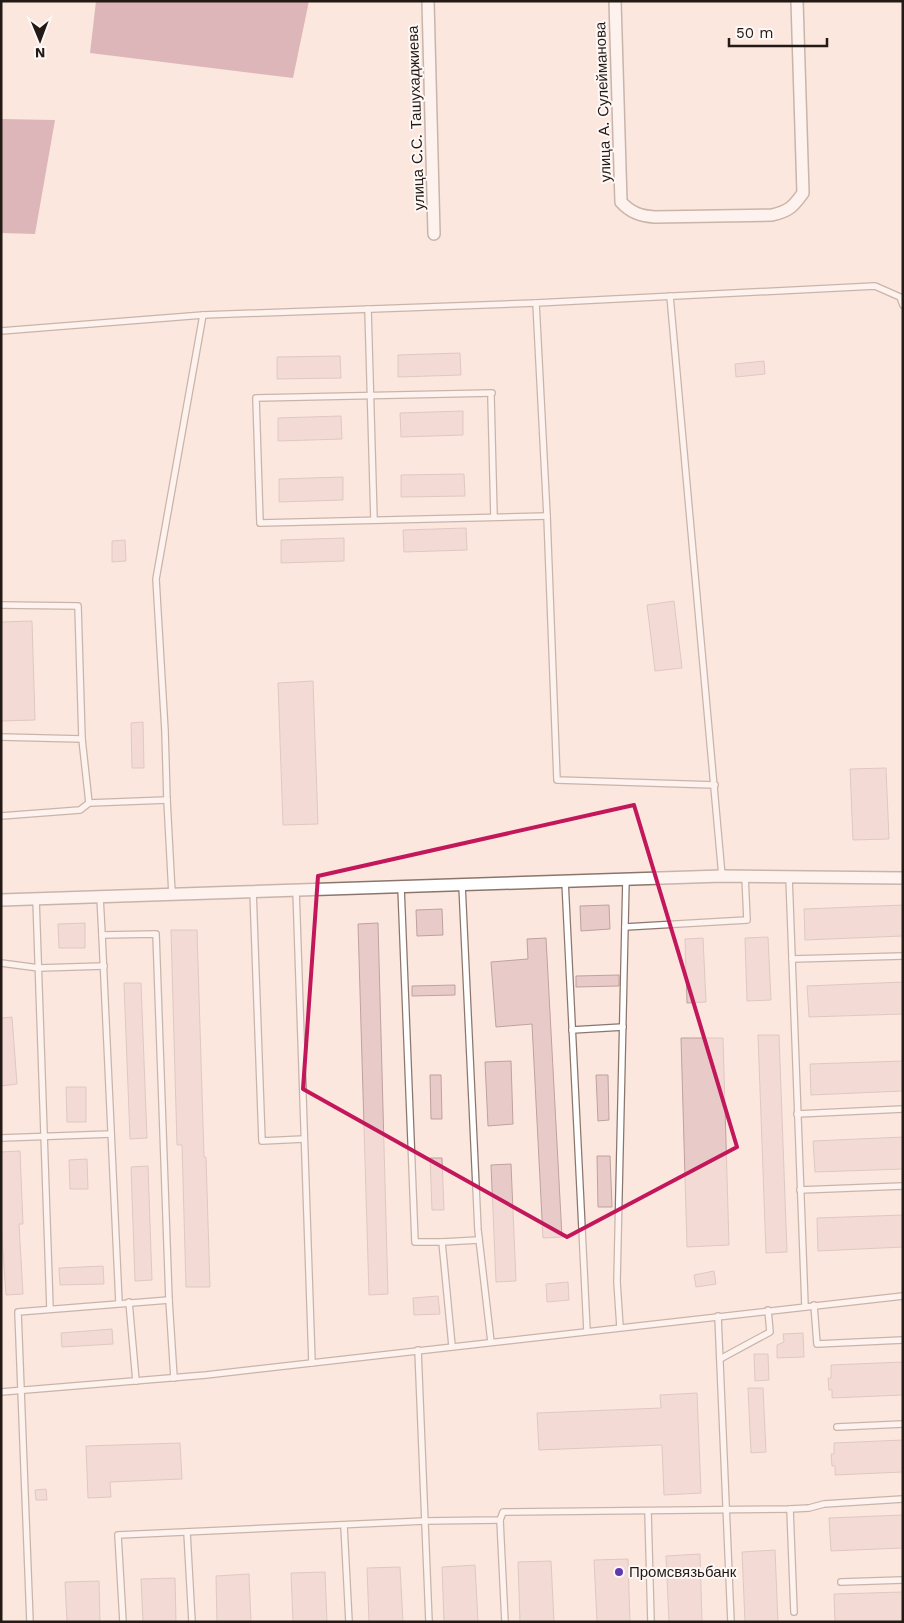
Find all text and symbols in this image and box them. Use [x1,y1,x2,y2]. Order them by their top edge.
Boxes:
north arrow [15,15,65,65]
scale bar [729,15,826,47]
street label: улица А. Сулейманова [591,21,615,182]
text: 50 m [736,24,773,42]
street label: улица С.С. Ташухаджиева [404,25,428,211]
text: N [35,45,46,61]
place label: Промсвязьбанк [629,1563,737,1581]
marker: Промсвязьбанк [613,1566,625,1578]

